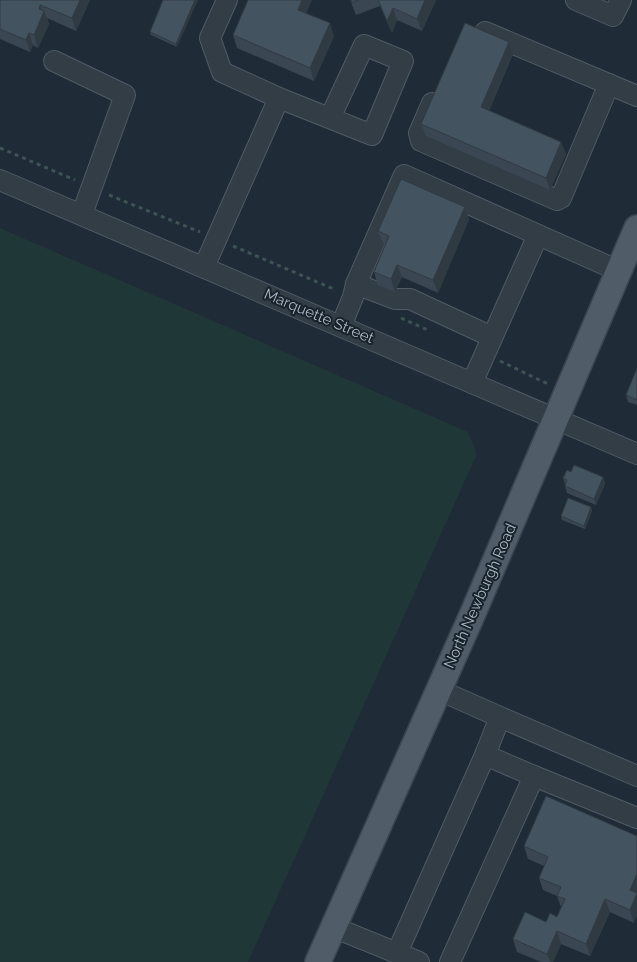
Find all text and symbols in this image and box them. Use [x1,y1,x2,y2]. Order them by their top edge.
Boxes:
street label: Marquette Street [261,285,377,347]
street label: North Newburgh Road [440,521,520,671]

